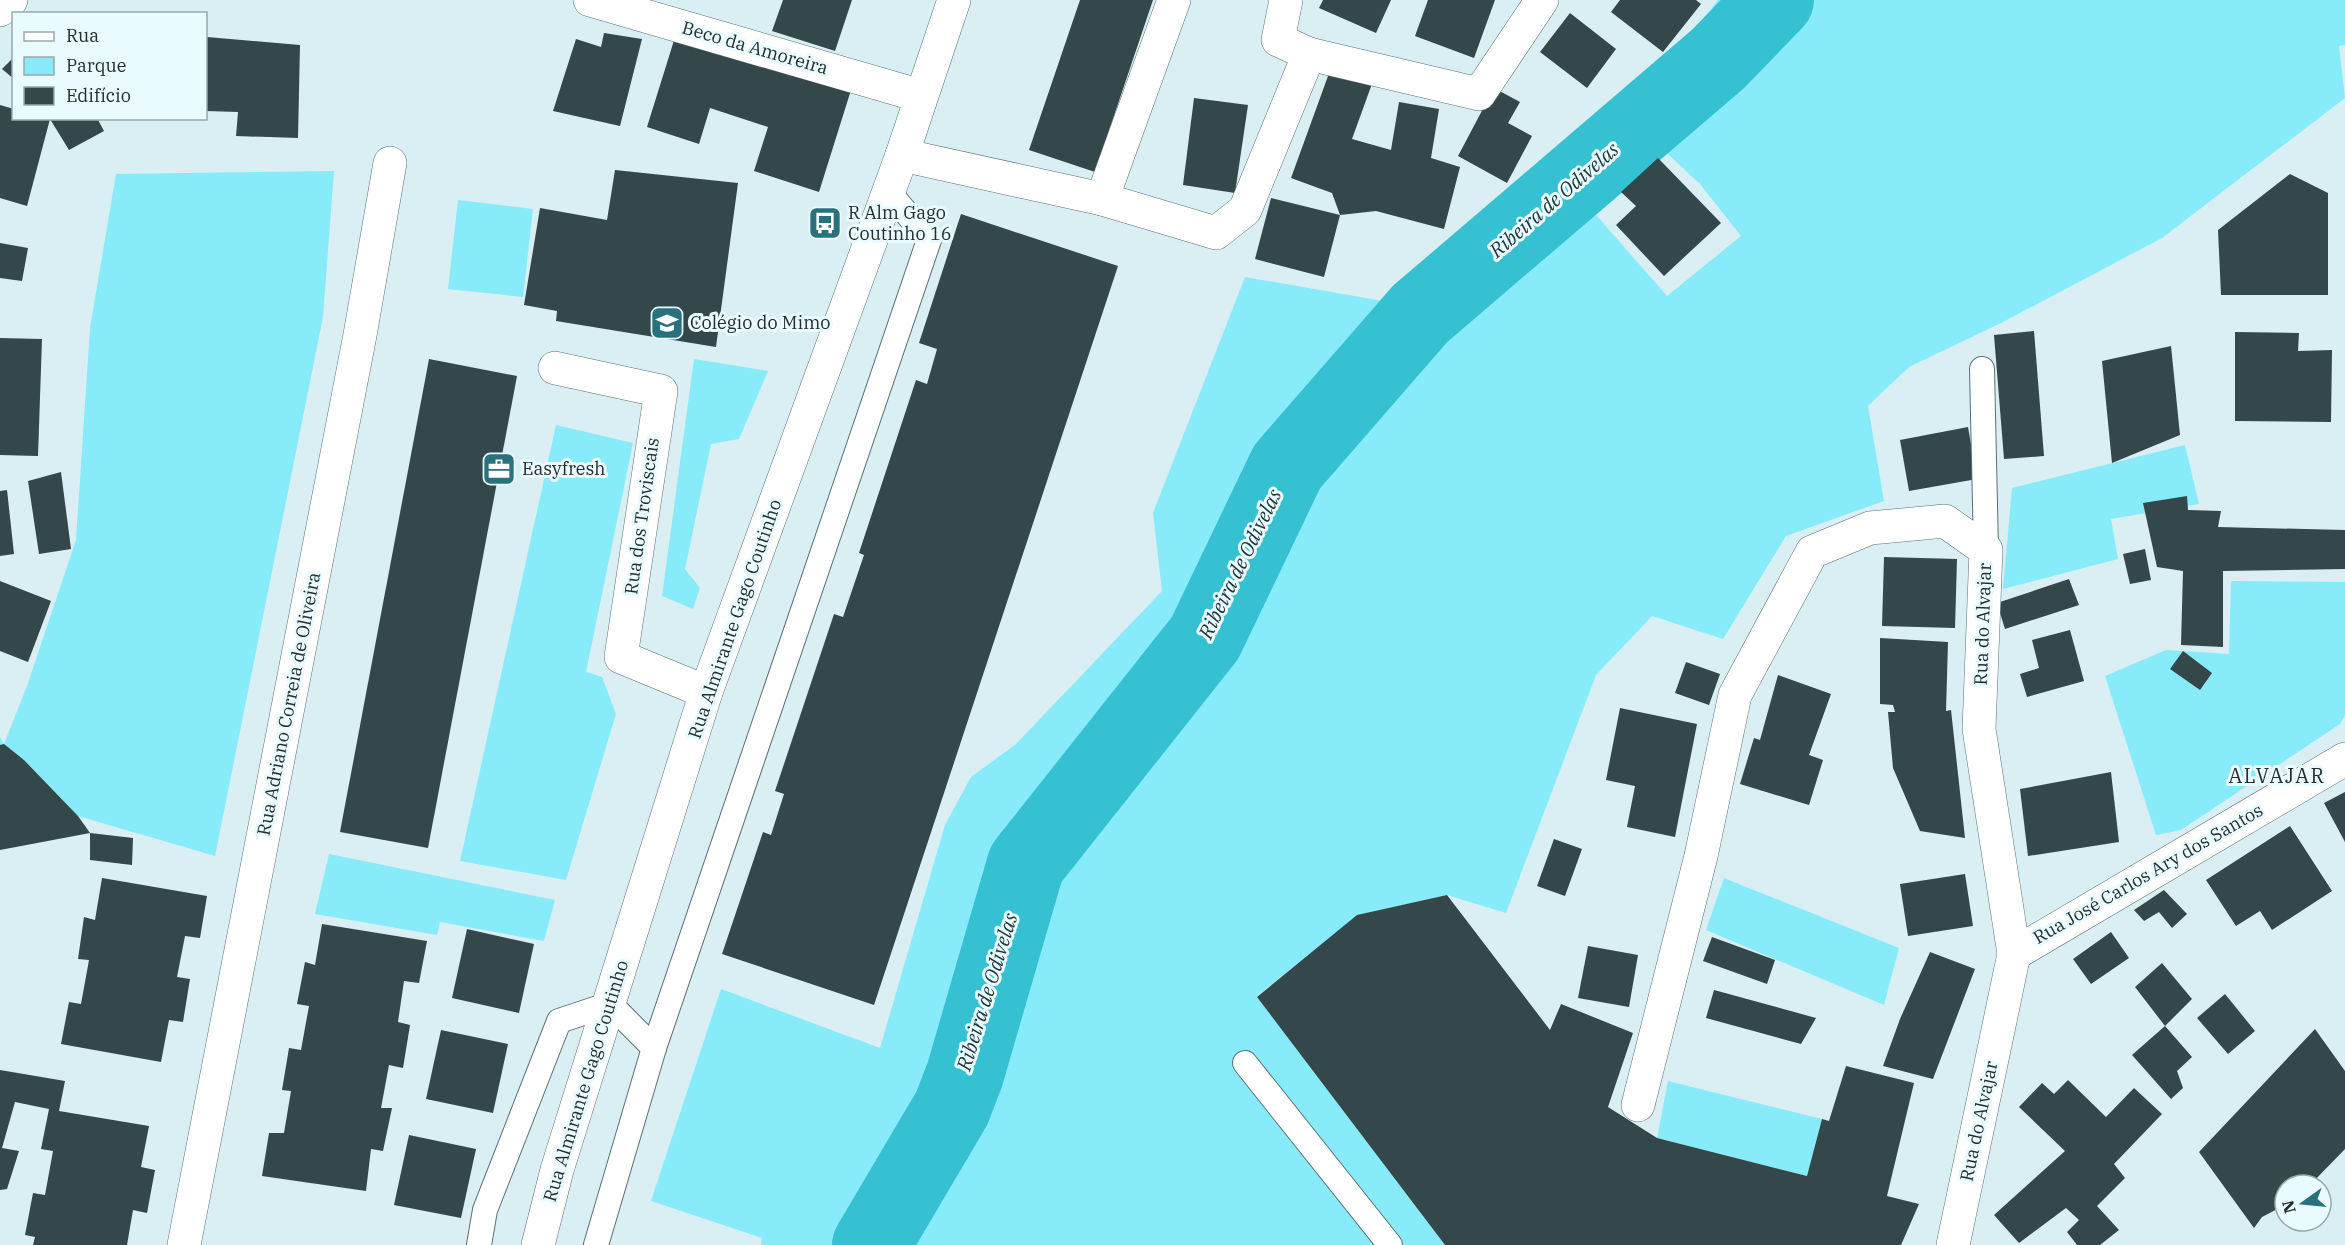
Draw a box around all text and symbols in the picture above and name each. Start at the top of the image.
legend [12,12,207,120]
street label: Beco da Amoreira [679,16,831,79]
text: Rua [66,24,99,47]
text: Parque [66,54,126,77]
text: Edifício [66,84,131,107]
water label: Ribeira de Odivelas [1482,135,1625,264]
place label: R Alm Gago Coutinho 16 [848,201,951,245]
bus stop icon: R Alm Gago Coutinho 16 [807,205,843,241]
school or university icon: Colégio do Mimo [649,305,685,341]
place label: Colégio do Mimo [690,311,830,334]
street label: Rua dos Troviscais [619,436,664,596]
office icon: Easyfresh [481,451,517,487]
place label: Easyfresh [522,457,606,480]
water label: Ribeira de Odivelas [1191,484,1288,644]
street label: Rua Almirante Gago Coutinho [683,496,786,742]
street label: Rua do Alvajar [1969,562,1996,686]
street label: Rua Adriano Correia de Oliveira [252,570,325,838]
district label: ALVAJAR [2229,762,2325,789]
street label: Rua José Carlos Ary dos Santos [2029,798,2267,949]
water label: Ribeira de Odivelas [949,909,1023,1075]
street label: Rua Almirante Gago Coutinho [538,957,633,1205]
street label: Rua do Alvajar [1955,1059,2002,1183]
north arrow [2273,1173,2333,1233]
text: N [2277,1198,2300,1216]

